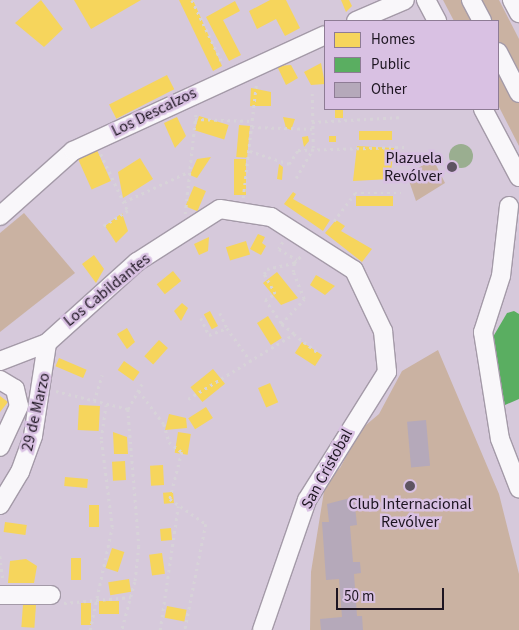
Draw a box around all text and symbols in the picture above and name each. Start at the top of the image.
legend [324,20,499,110]
text: Homes [371,29,415,50]
text: Public [371,54,410,75]
text: Other [371,79,407,100]
street label: Los Descalzos [109,83,199,141]
place label: Plazuela Revólver [384,148,442,186]
marker: Plazuela Revólver [446,161,458,173]
street label: Los Cabildantes [60,249,154,331]
street label: 29 de Marzo [18,371,54,453]
street label: San Cristobal [297,426,357,512]
marker: Club Internacional Revólver [404,480,416,492]
place label: Club Internacional Revólver [348,494,472,532]
scale bar [339,578,446,610]
text: 50 m [344,586,374,607]

